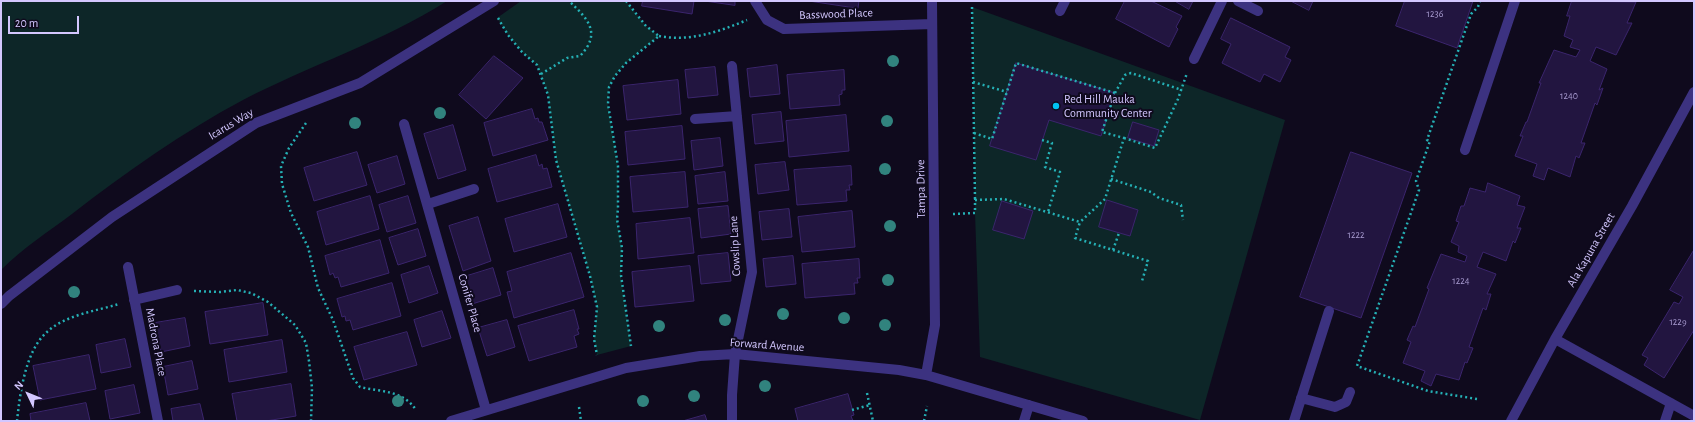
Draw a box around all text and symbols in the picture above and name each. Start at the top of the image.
street label: Basswood Place [799,6,873,22]
scale bar [10,8,81,34]
house number: 1236 [1427,8,1443,20]
text: 20 m [15,17,38,29]
house number: 1240 [1560,90,1578,102]
place label: Red Hill Mauka Community Center [1064,92,1152,120]
marker: Red Hill Mauka Community Center [1051,101,1061,111]
street label: Icarus Way [206,105,256,143]
street label: Tampa Drive [913,160,929,218]
street label: Ala Kapuna Street [1564,210,1618,290]
street label: Cowslip Lane [726,215,744,277]
house number: 1222 [1347,229,1365,241]
street label: Conifer Place [455,272,485,334]
house number: 1224 [1452,275,1470,287]
street label: Madrona Place [142,307,170,377]
house number: 1229 [1669,316,1687,328]
street label: Forward Avenue [729,335,805,355]
north arrow [8,374,48,414]
text: N [12,379,25,392]

